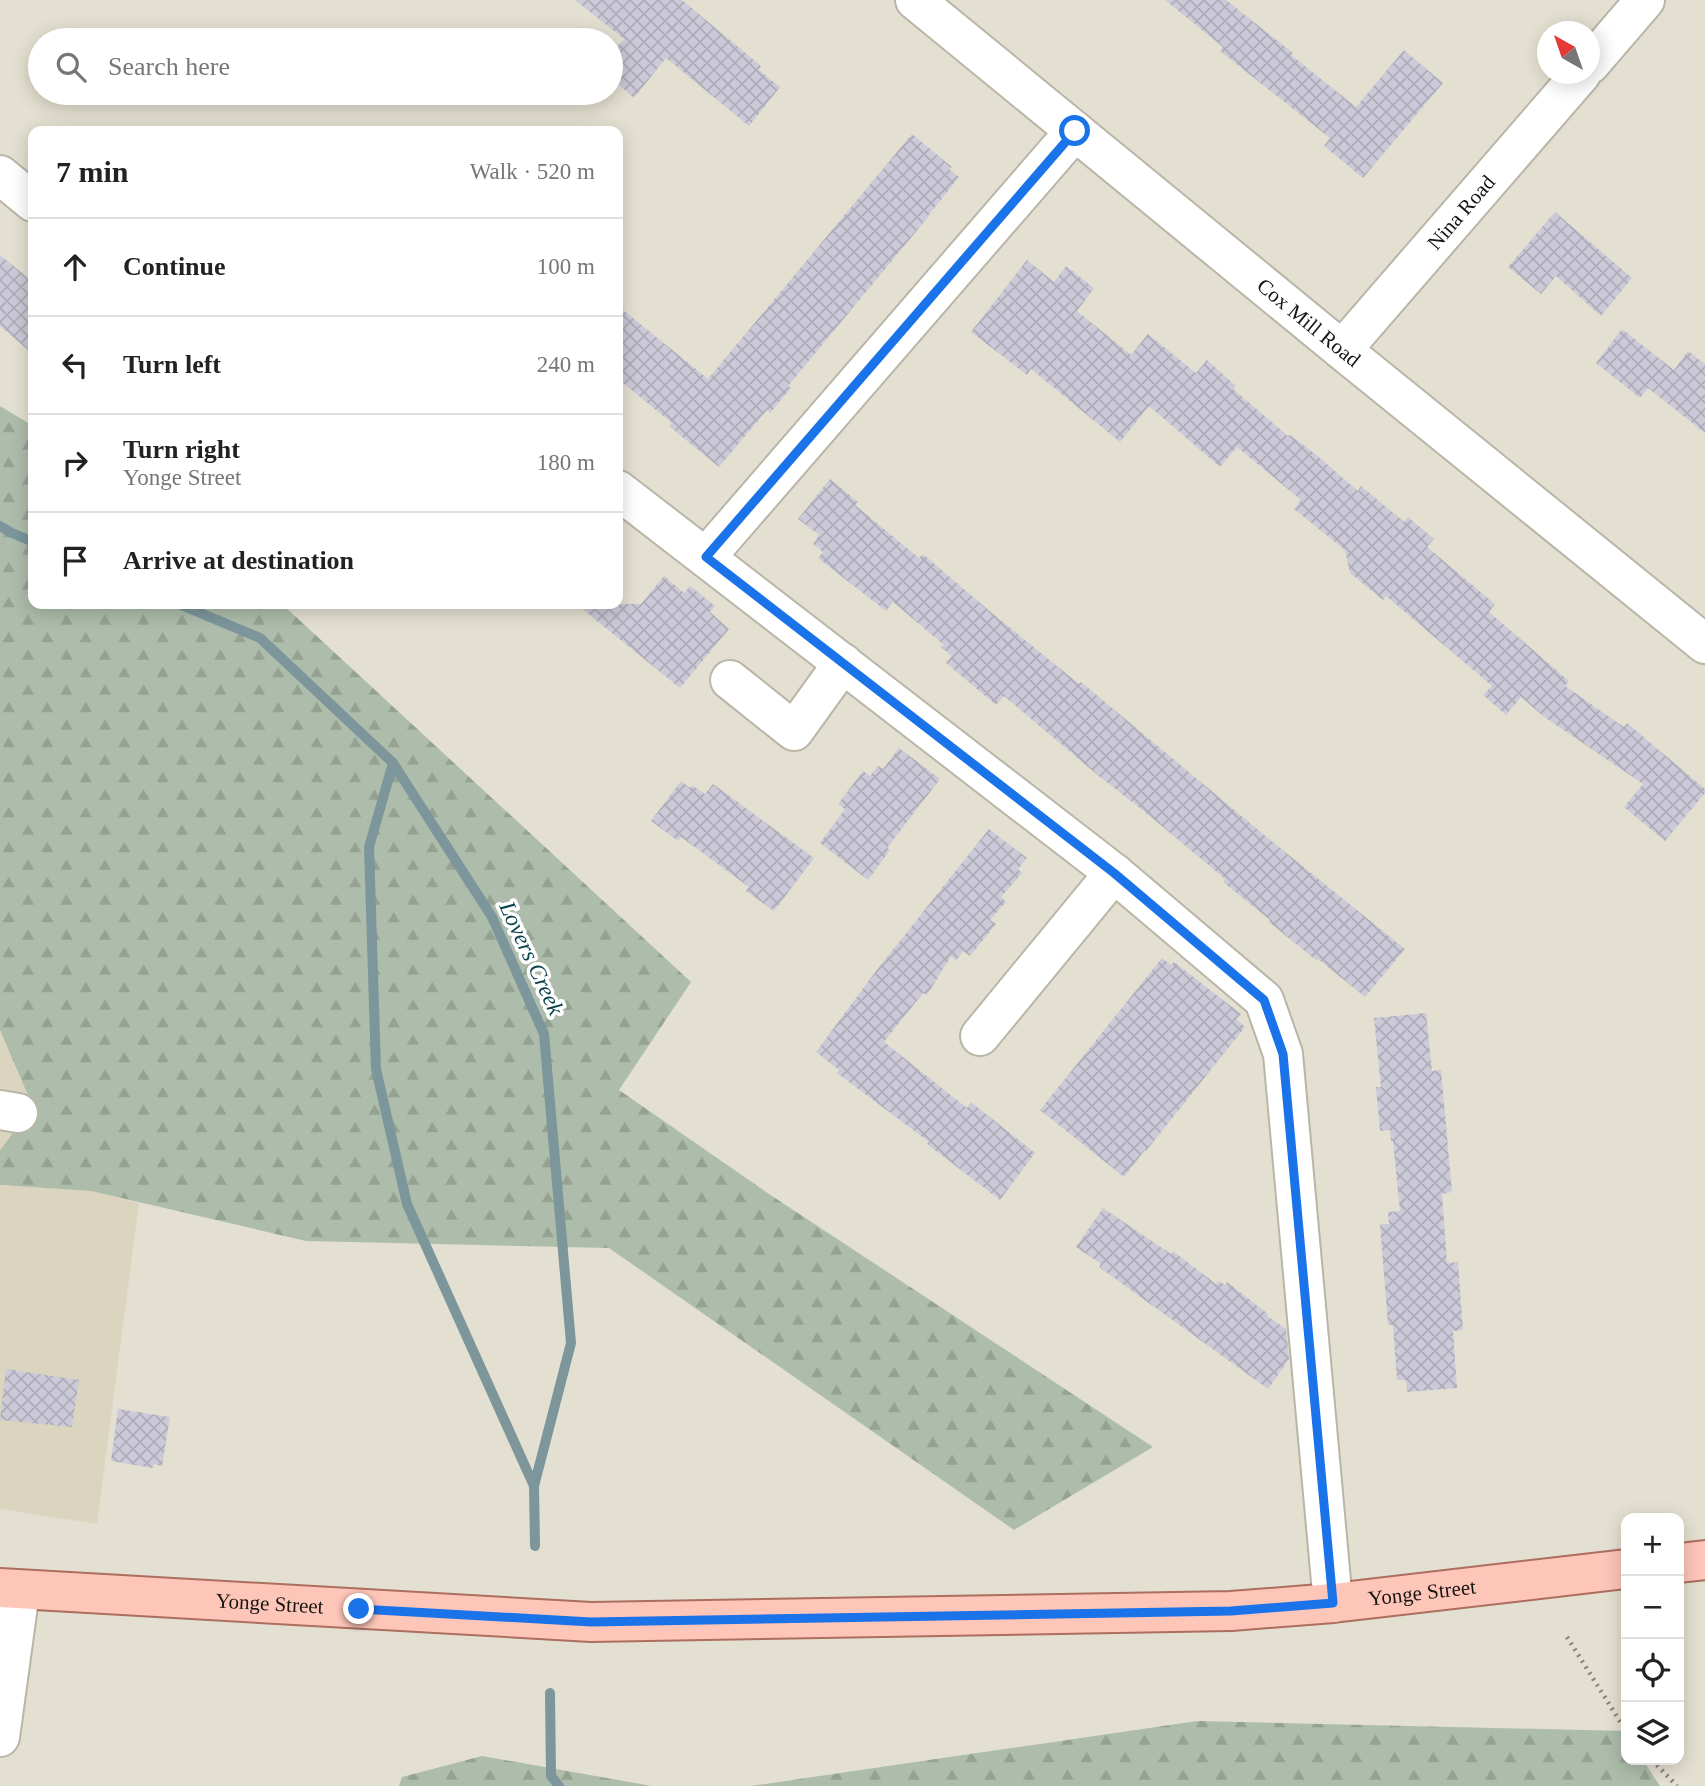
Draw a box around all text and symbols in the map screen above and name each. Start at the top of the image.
north arrow [1537,21,1600,84]
search box [28,28,623,105]
icon: search [52,48,90,86]
text: Search here [108,52,230,81]
route start [1059,115,1090,146]
text: 7 min [56,155,129,188]
text: Walk · 520 m [470,159,595,184]
street label: Nina Road [1422,170,1500,254]
icon: ahead [56,248,94,286]
text: Continue [123,252,226,281]
text: 100 m [537,254,595,279]
street label: Cox Mill Road [1252,273,1365,372]
icon: left [56,346,94,384]
text: Turn left [123,350,221,379]
text: 240 m [537,352,595,377]
text: Turn right [123,435,240,464]
icon: right [56,444,94,482]
text: 180 m [537,450,595,475]
text: Yonge Street [123,465,241,490]
icon: arrive [56,542,94,580]
text: Arrive at destination [123,546,354,575]
water label: Lovers Creek [494,897,569,1020]
map controls [1621,1513,1684,1765]
button: + [1621,1513,1684,1576]
street label: Yonge Street [1367,1574,1477,1611]
button: − [1621,1576,1684,1639]
street label: Yonge Street [215,1588,324,1619]
route end [343,1593,374,1624]
button: locate [1621,1639,1684,1702]
button: layers [1621,1702,1684,1765]

